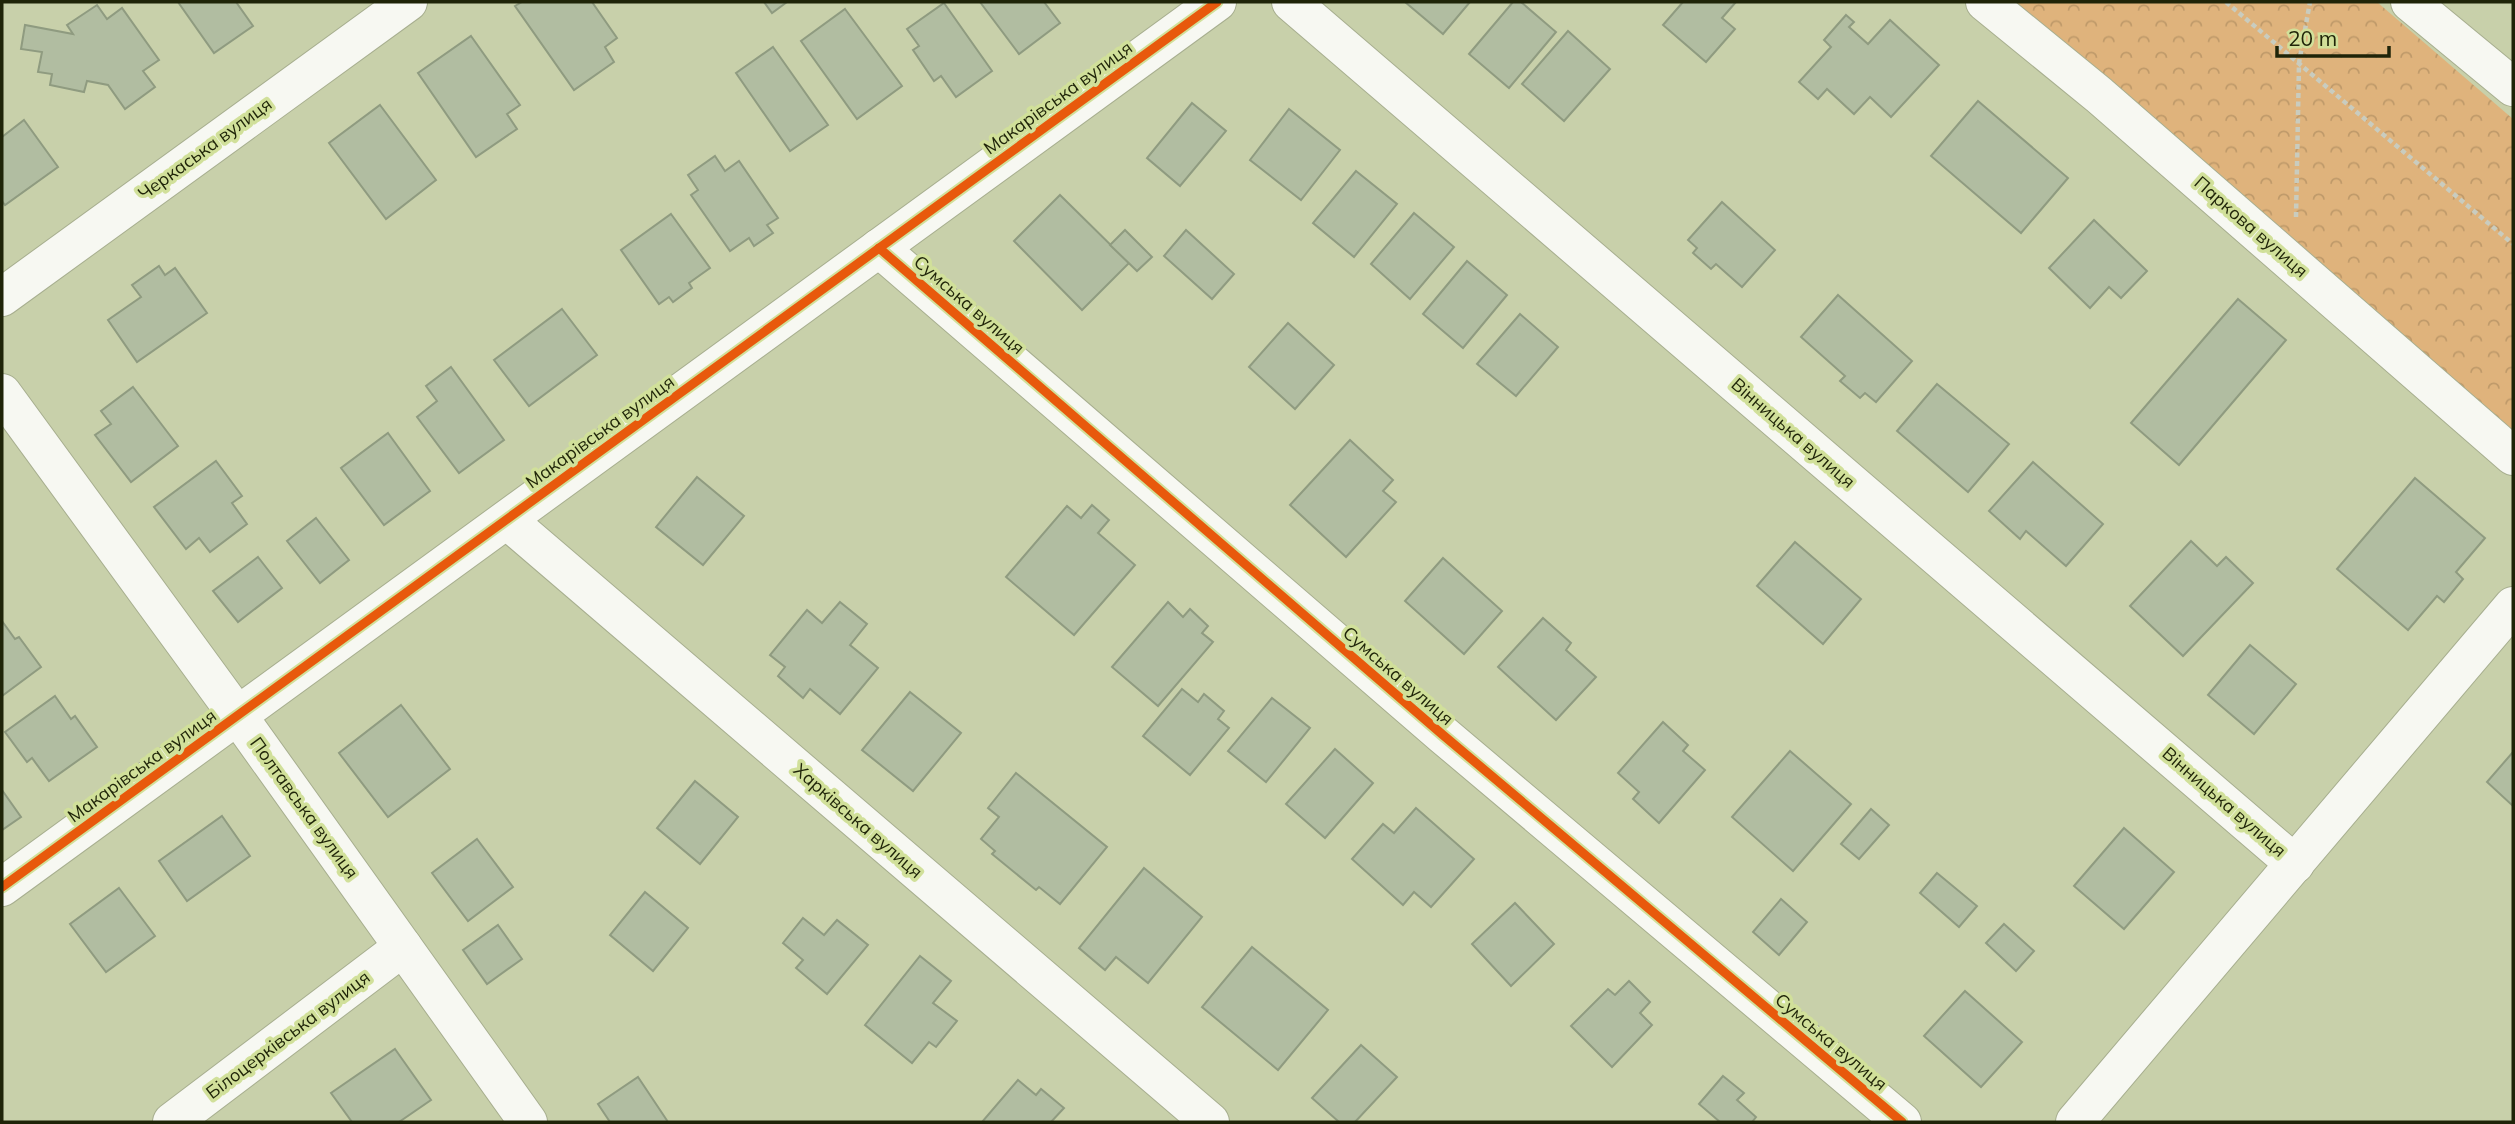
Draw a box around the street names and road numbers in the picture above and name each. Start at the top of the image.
street label: Макарівська вулиця [979,36,1137,159]
street label: Черкаська вулиця [133,92,276,205]
street label: Паркова вулиця [2190,171,2313,282]
street label: Сумська вулиця [909,250,1030,359]
street label: Макарівська вулиця [521,370,679,493]
street label: Вінницька вулиця [1727,373,1860,493]
street label: Сумська вулиця [1338,621,1459,730]
street label: Макарівська вулиця [63,704,221,827]
street label: Полтавська вулиця [245,732,364,883]
street label: Вінницька вулиця [2158,742,2291,862]
street label: Харківська вулиця [789,758,928,883]
street label: Білоцерківська вулиця [201,965,374,1104]
street label: Сумська вулиця [1770,988,1892,1095]

